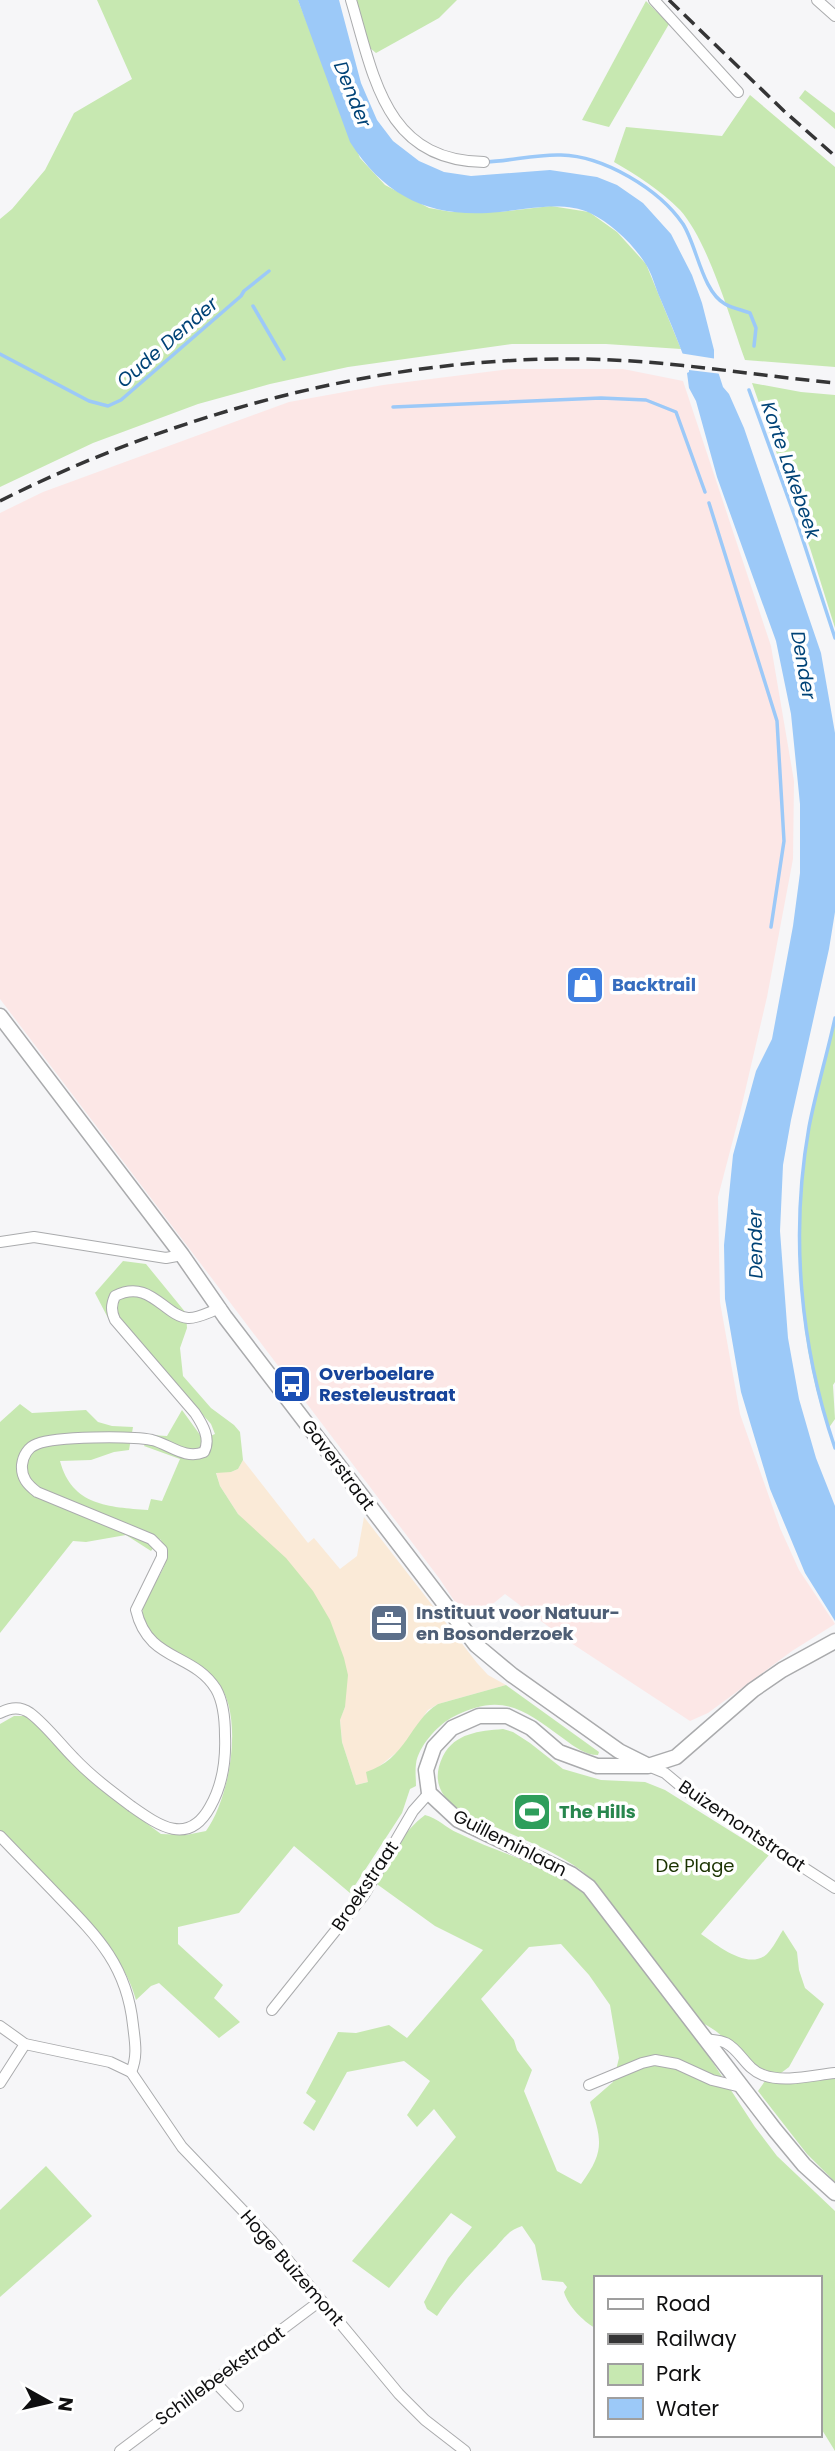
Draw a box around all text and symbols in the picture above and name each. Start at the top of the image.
water label: Dender [327,57,378,132]
water label: Oude Dender [111,290,225,394]
water label: Korte Lakebeek [754,398,827,544]
water label: Dender [784,629,823,702]
shop icon: Backtrail [564,964,606,1006]
place label: Backtrail [612,972,696,997]
water label: Dender [741,1208,770,1279]
place label: Overboelare Resteleustraat [319,1361,456,1407]
bus stop icon: Overboelare Resteleustraat [271,1363,313,1405]
street label: Gaverstraat [296,1414,381,1515]
place label: Instituut voor Natuur- en Bosonderzoek [416,1600,620,1646]
office icon: Instituut voor Natuur- en Bosonderzoek [368,1602,410,1644]
street label: Buizemontstraat [674,1774,811,1877]
sports icon: The Hills [511,1791,553,1833]
place label: The Hills [559,1799,636,1824]
street label: Guilleminlaan [449,1803,571,1882]
street label: Broekstraat [325,1836,404,1936]
park label: De Plage [655,1853,735,1878]
street label: Hoge Buizemont [235,2204,350,2331]
legend [594,2276,821,2437]
text: Road [656,2289,711,2318]
street label: Schillebeekstraat [150,2320,290,2431]
text: Railway [656,2324,737,2353]
text: Park [656,2359,701,2388]
north arrow [14,2367,84,2437]
text: Water [656,2394,719,2423]
text: N [51,2395,80,2413]

